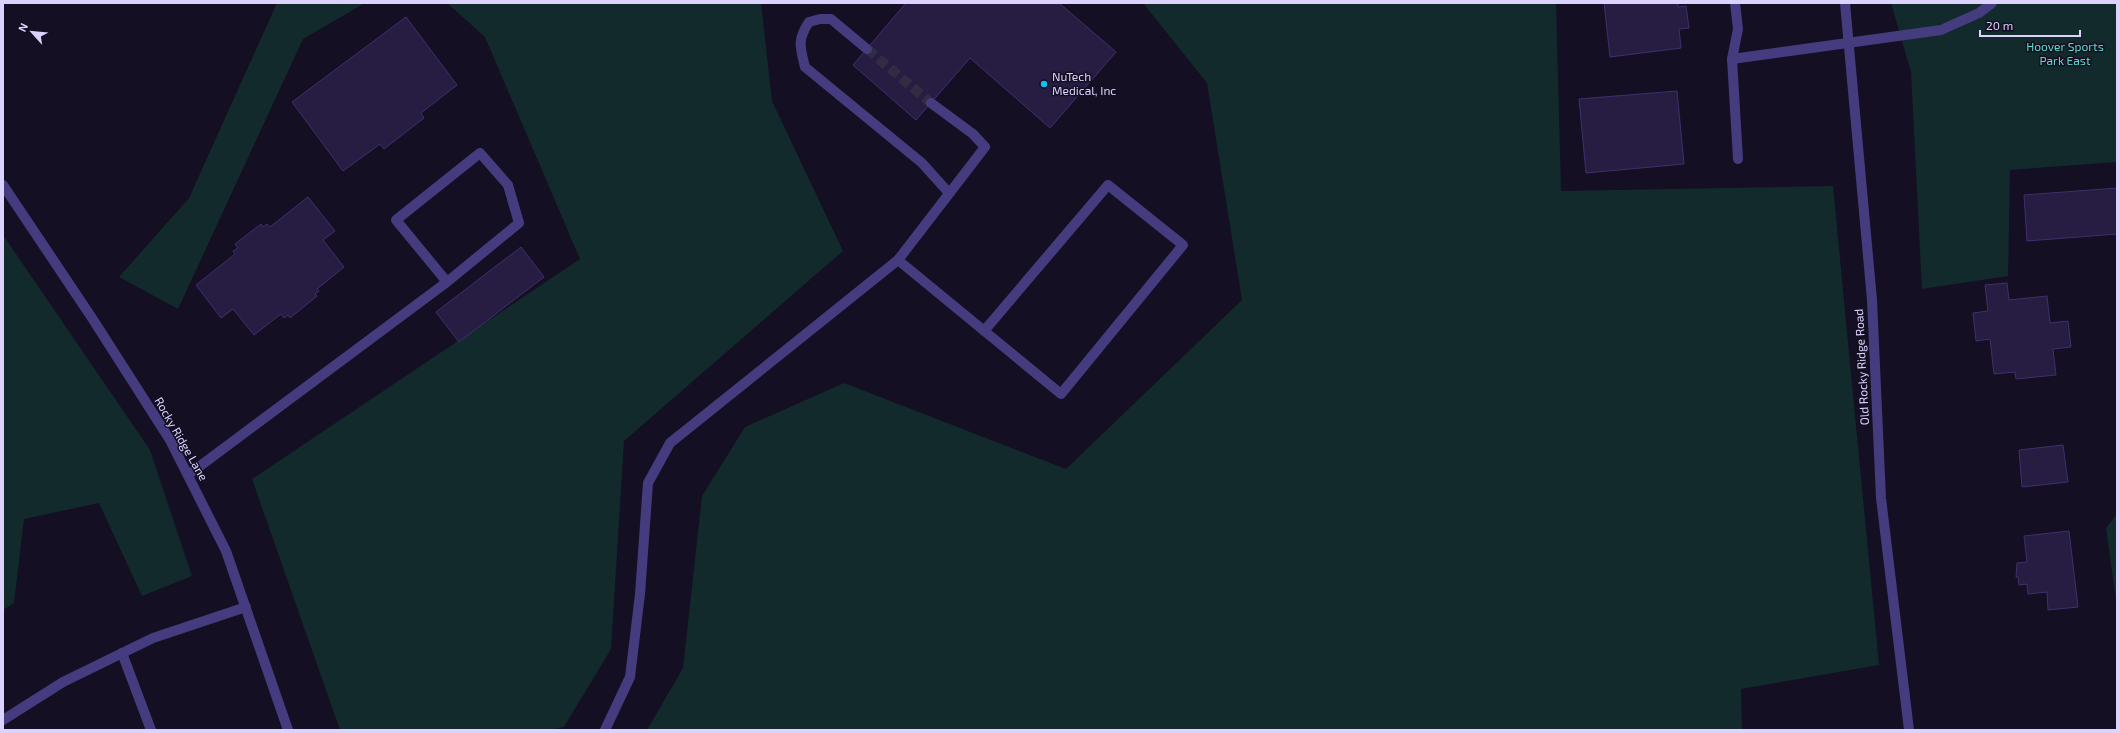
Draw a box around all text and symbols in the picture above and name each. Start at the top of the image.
north arrow [12,12,52,52]
scale bar [1980,12,2080,38]
text: 20 m [1986,18,2013,32]
text: N [15,21,30,34]
park label: Hoover Sports Park East [2026,39,2104,67]
place label: NuTech Medical, Inc [1052,69,1116,97]
marker: NuTech Medical, Inc [1039,79,1049,89]
street label: Old Rocky Ridge Road [1851,308,1871,426]
street label: Rocky Ridge Lane [152,394,211,483]

